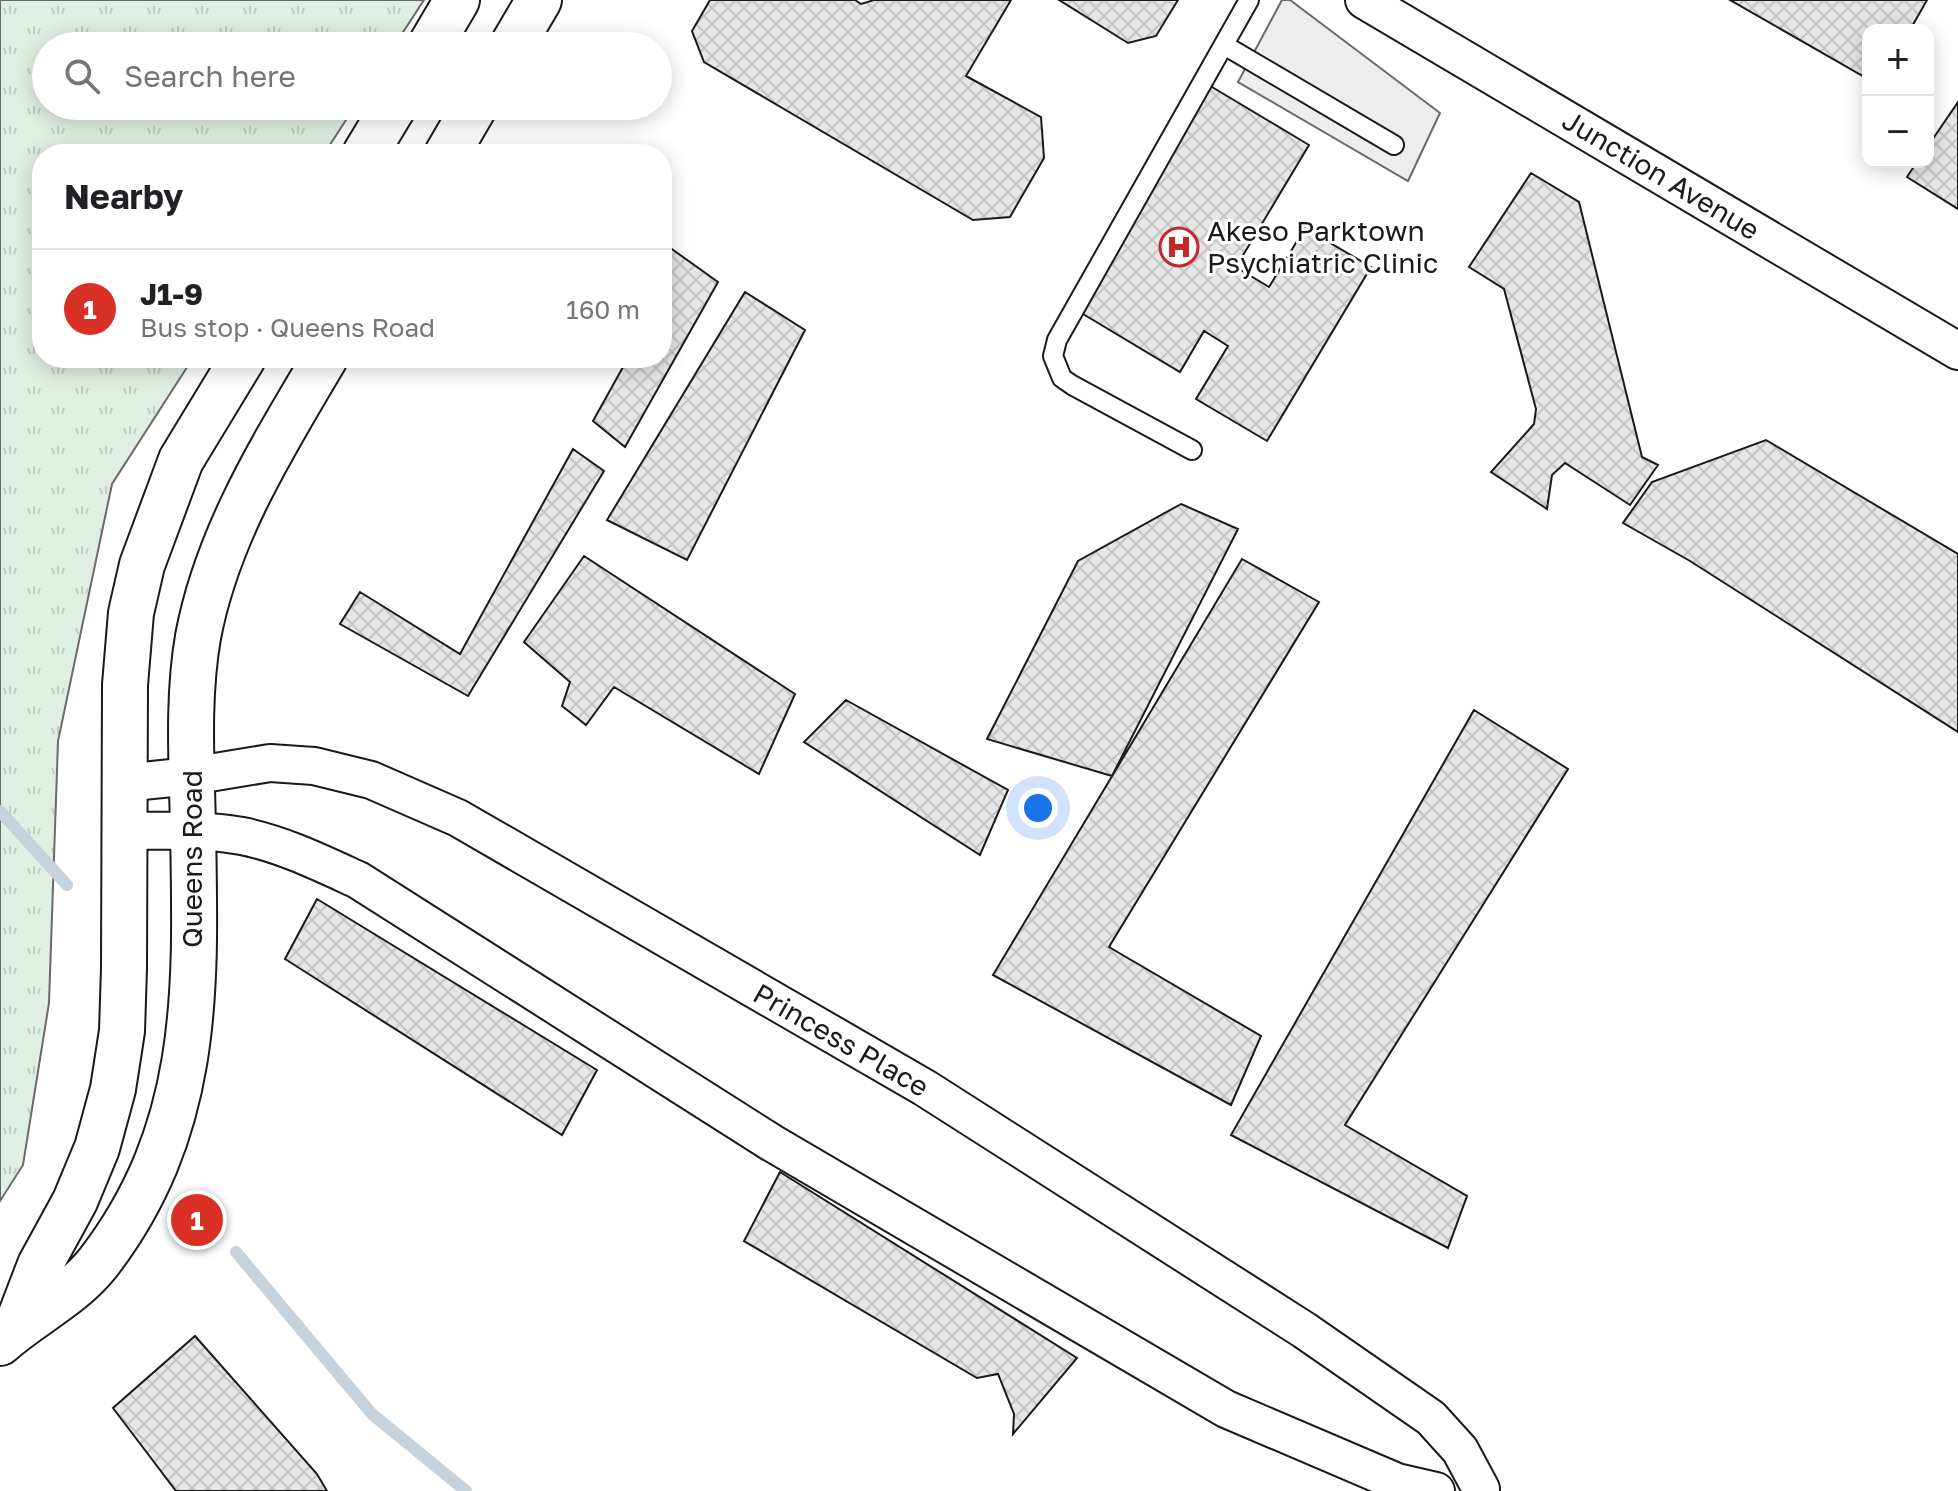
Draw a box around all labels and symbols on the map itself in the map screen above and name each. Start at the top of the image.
street label: Junction Avenue [1557,103,1766,246]
place label: Akeso Parktown Psychiatric Clinic [1207,214,1438,279]
hospital icon: Akeso Parktown Psychiatric Clinic [1158,226,1200,268]
street label: Queens Road [175,770,208,948]
your location [1018,788,1058,828]
street label: Princess Place [748,976,935,1103]
pin: 1 [171,1190,223,1250]

